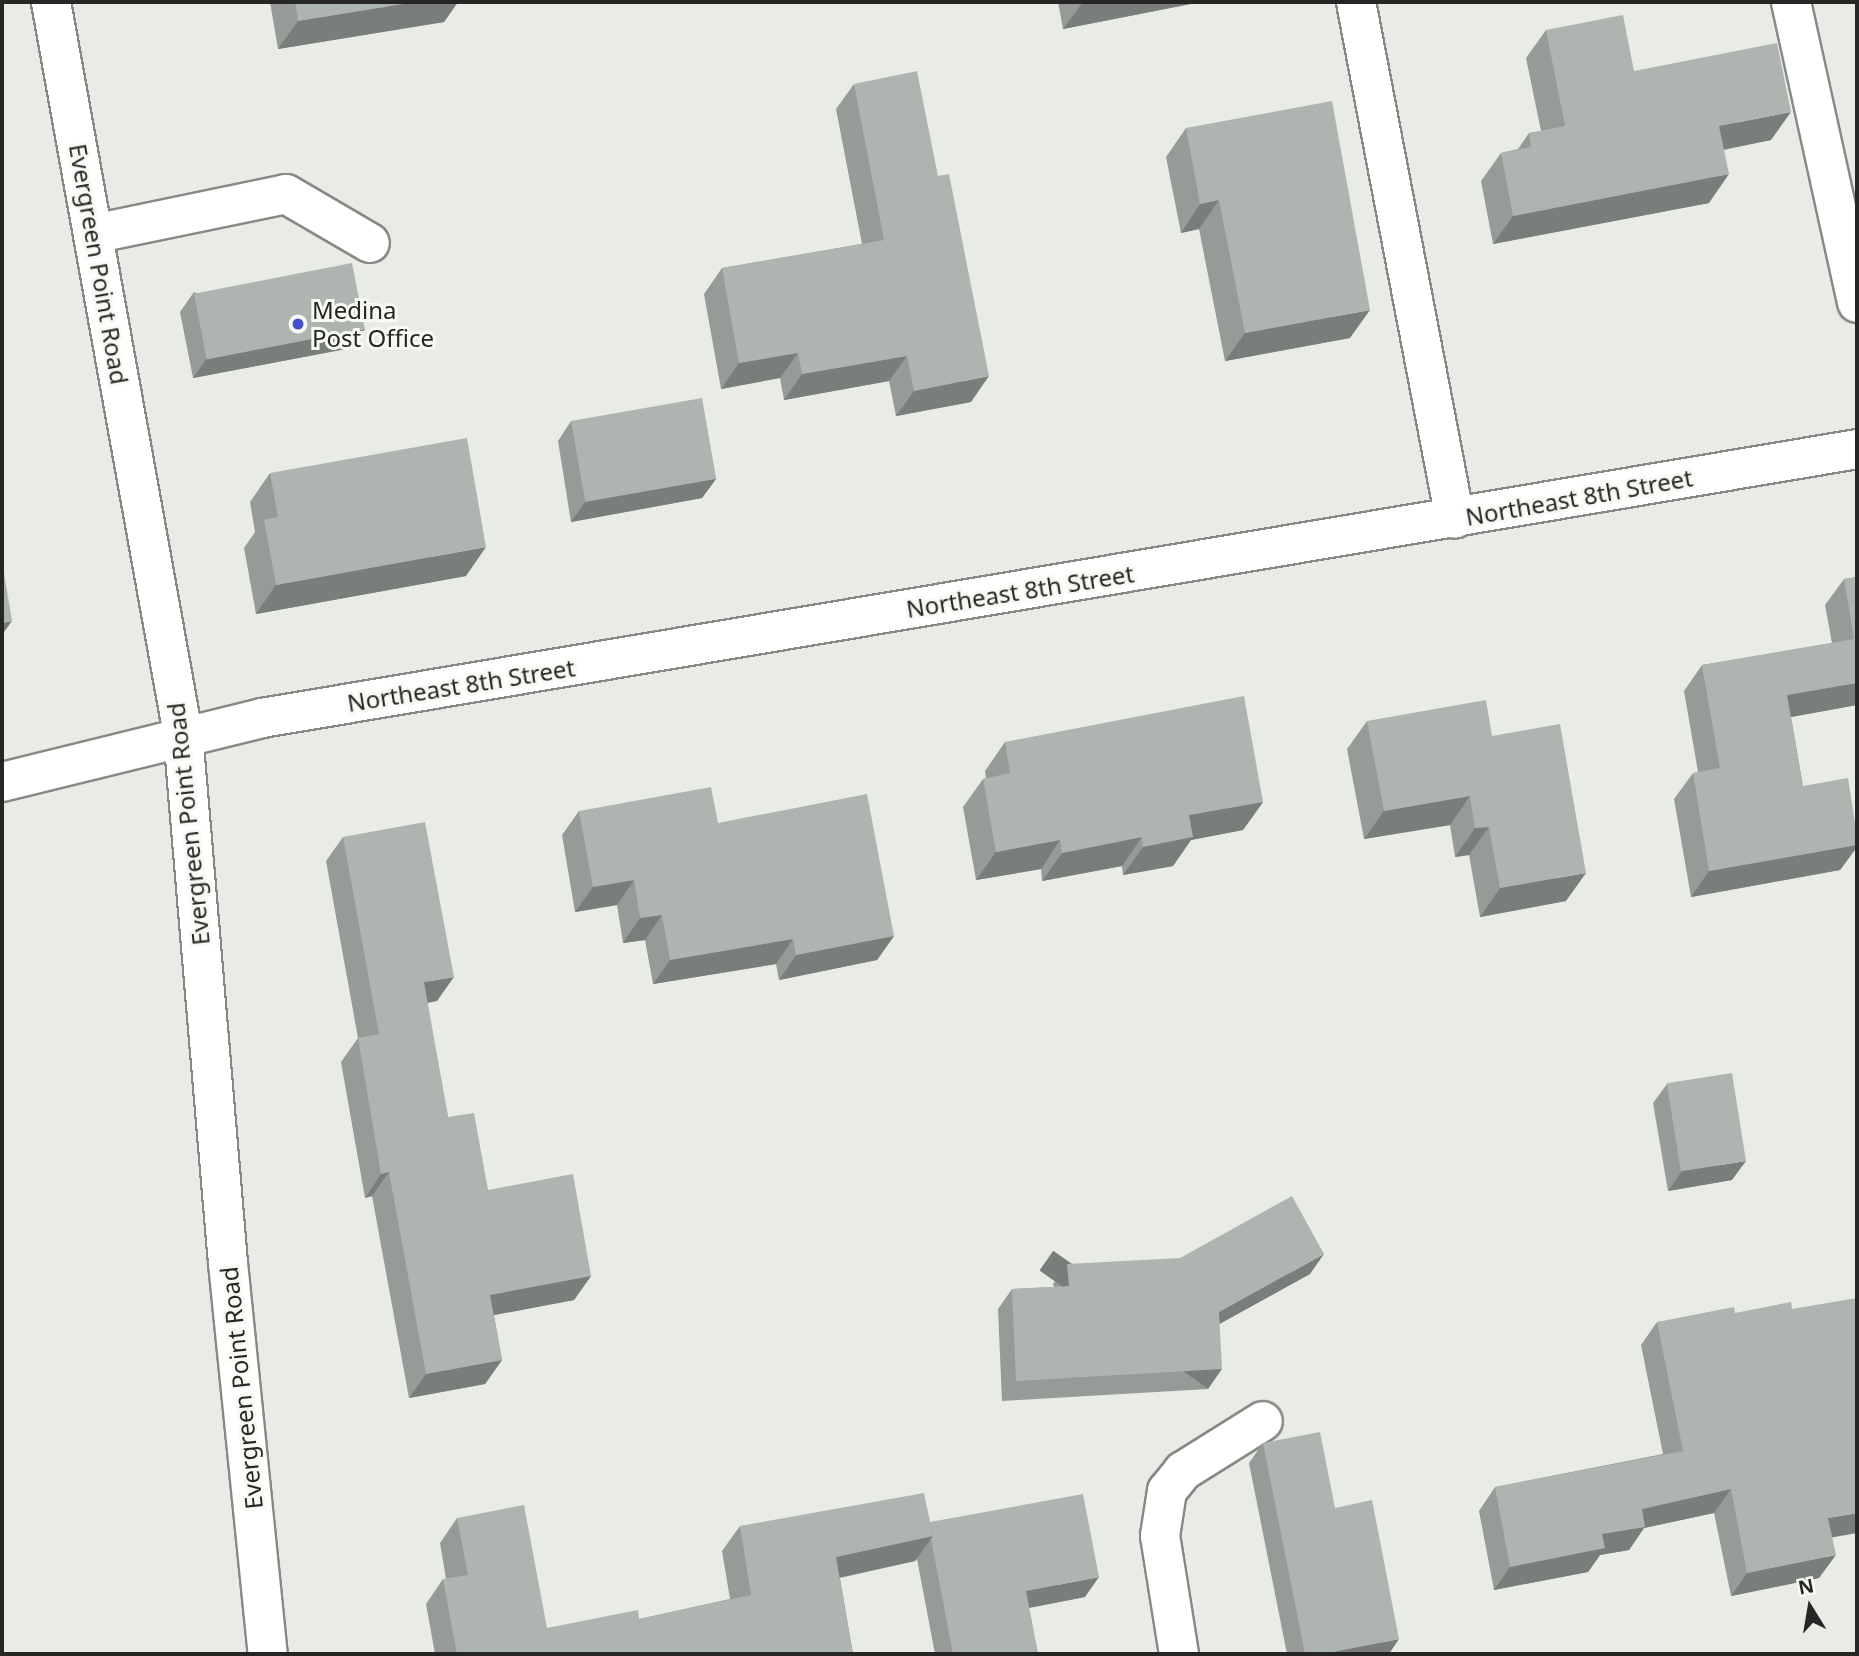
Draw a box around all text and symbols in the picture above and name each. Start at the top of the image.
street label: Evergreen Point Road [64,141,134,387]
place label: Medina Post Office [312,296,434,352]
marker: Medina Post Office [290,316,306,332]
street label: Northeast 8th Street [1463,463,1695,531]
street label: Northeast 8th Street [904,559,1136,623]
street label: Northeast 8th Street [345,653,577,717]
street label: Evergreen Point Road [161,701,215,947]
street label: Evergreen Point Road [214,1265,268,1511]
north arrow [1775,1572,1845,1642]
text: N [1796,1572,1816,1601]

